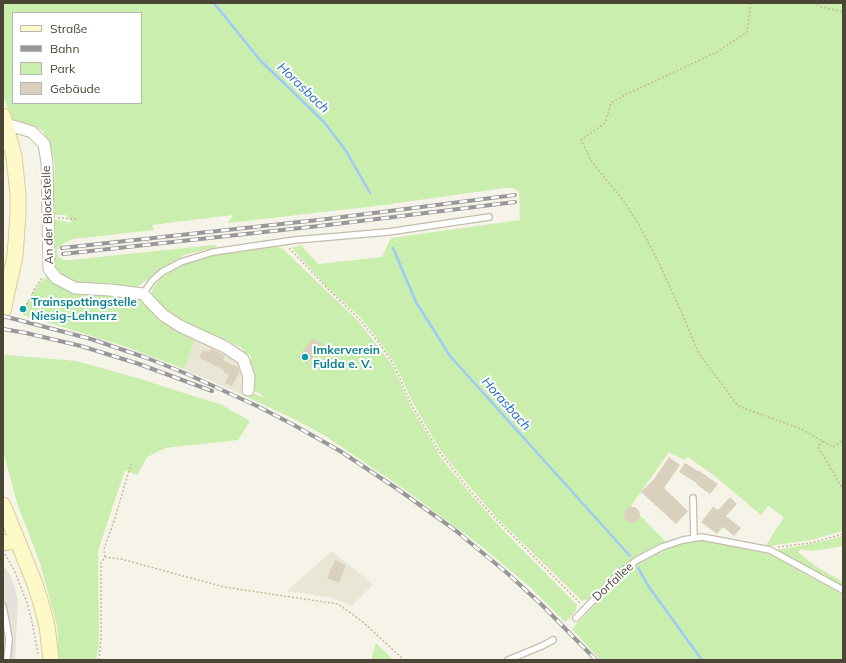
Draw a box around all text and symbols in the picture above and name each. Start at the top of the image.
legend [12,12,142,104]
text: Straße [50,21,87,36]
text: Bahn [50,41,79,56]
water label: Horasbach [274,59,332,117]
text: Park [50,61,75,76]
text: Gebäude [50,81,100,96]
street label: An der Blockstelle [39,165,57,265]
place label: Trainspottingstelle Niesig-Lehnerz [31,295,137,323]
marker: Trainspottingstelle Niesig-Lehnerz [18,304,28,314]
place label: Imkerverein Fulda e. V. [313,343,380,371]
marker: Imkerverein Fulda e. V. [300,352,310,362]
water label: Horasbach [478,374,534,434]
street label: Dorfallee [590,560,636,604]

